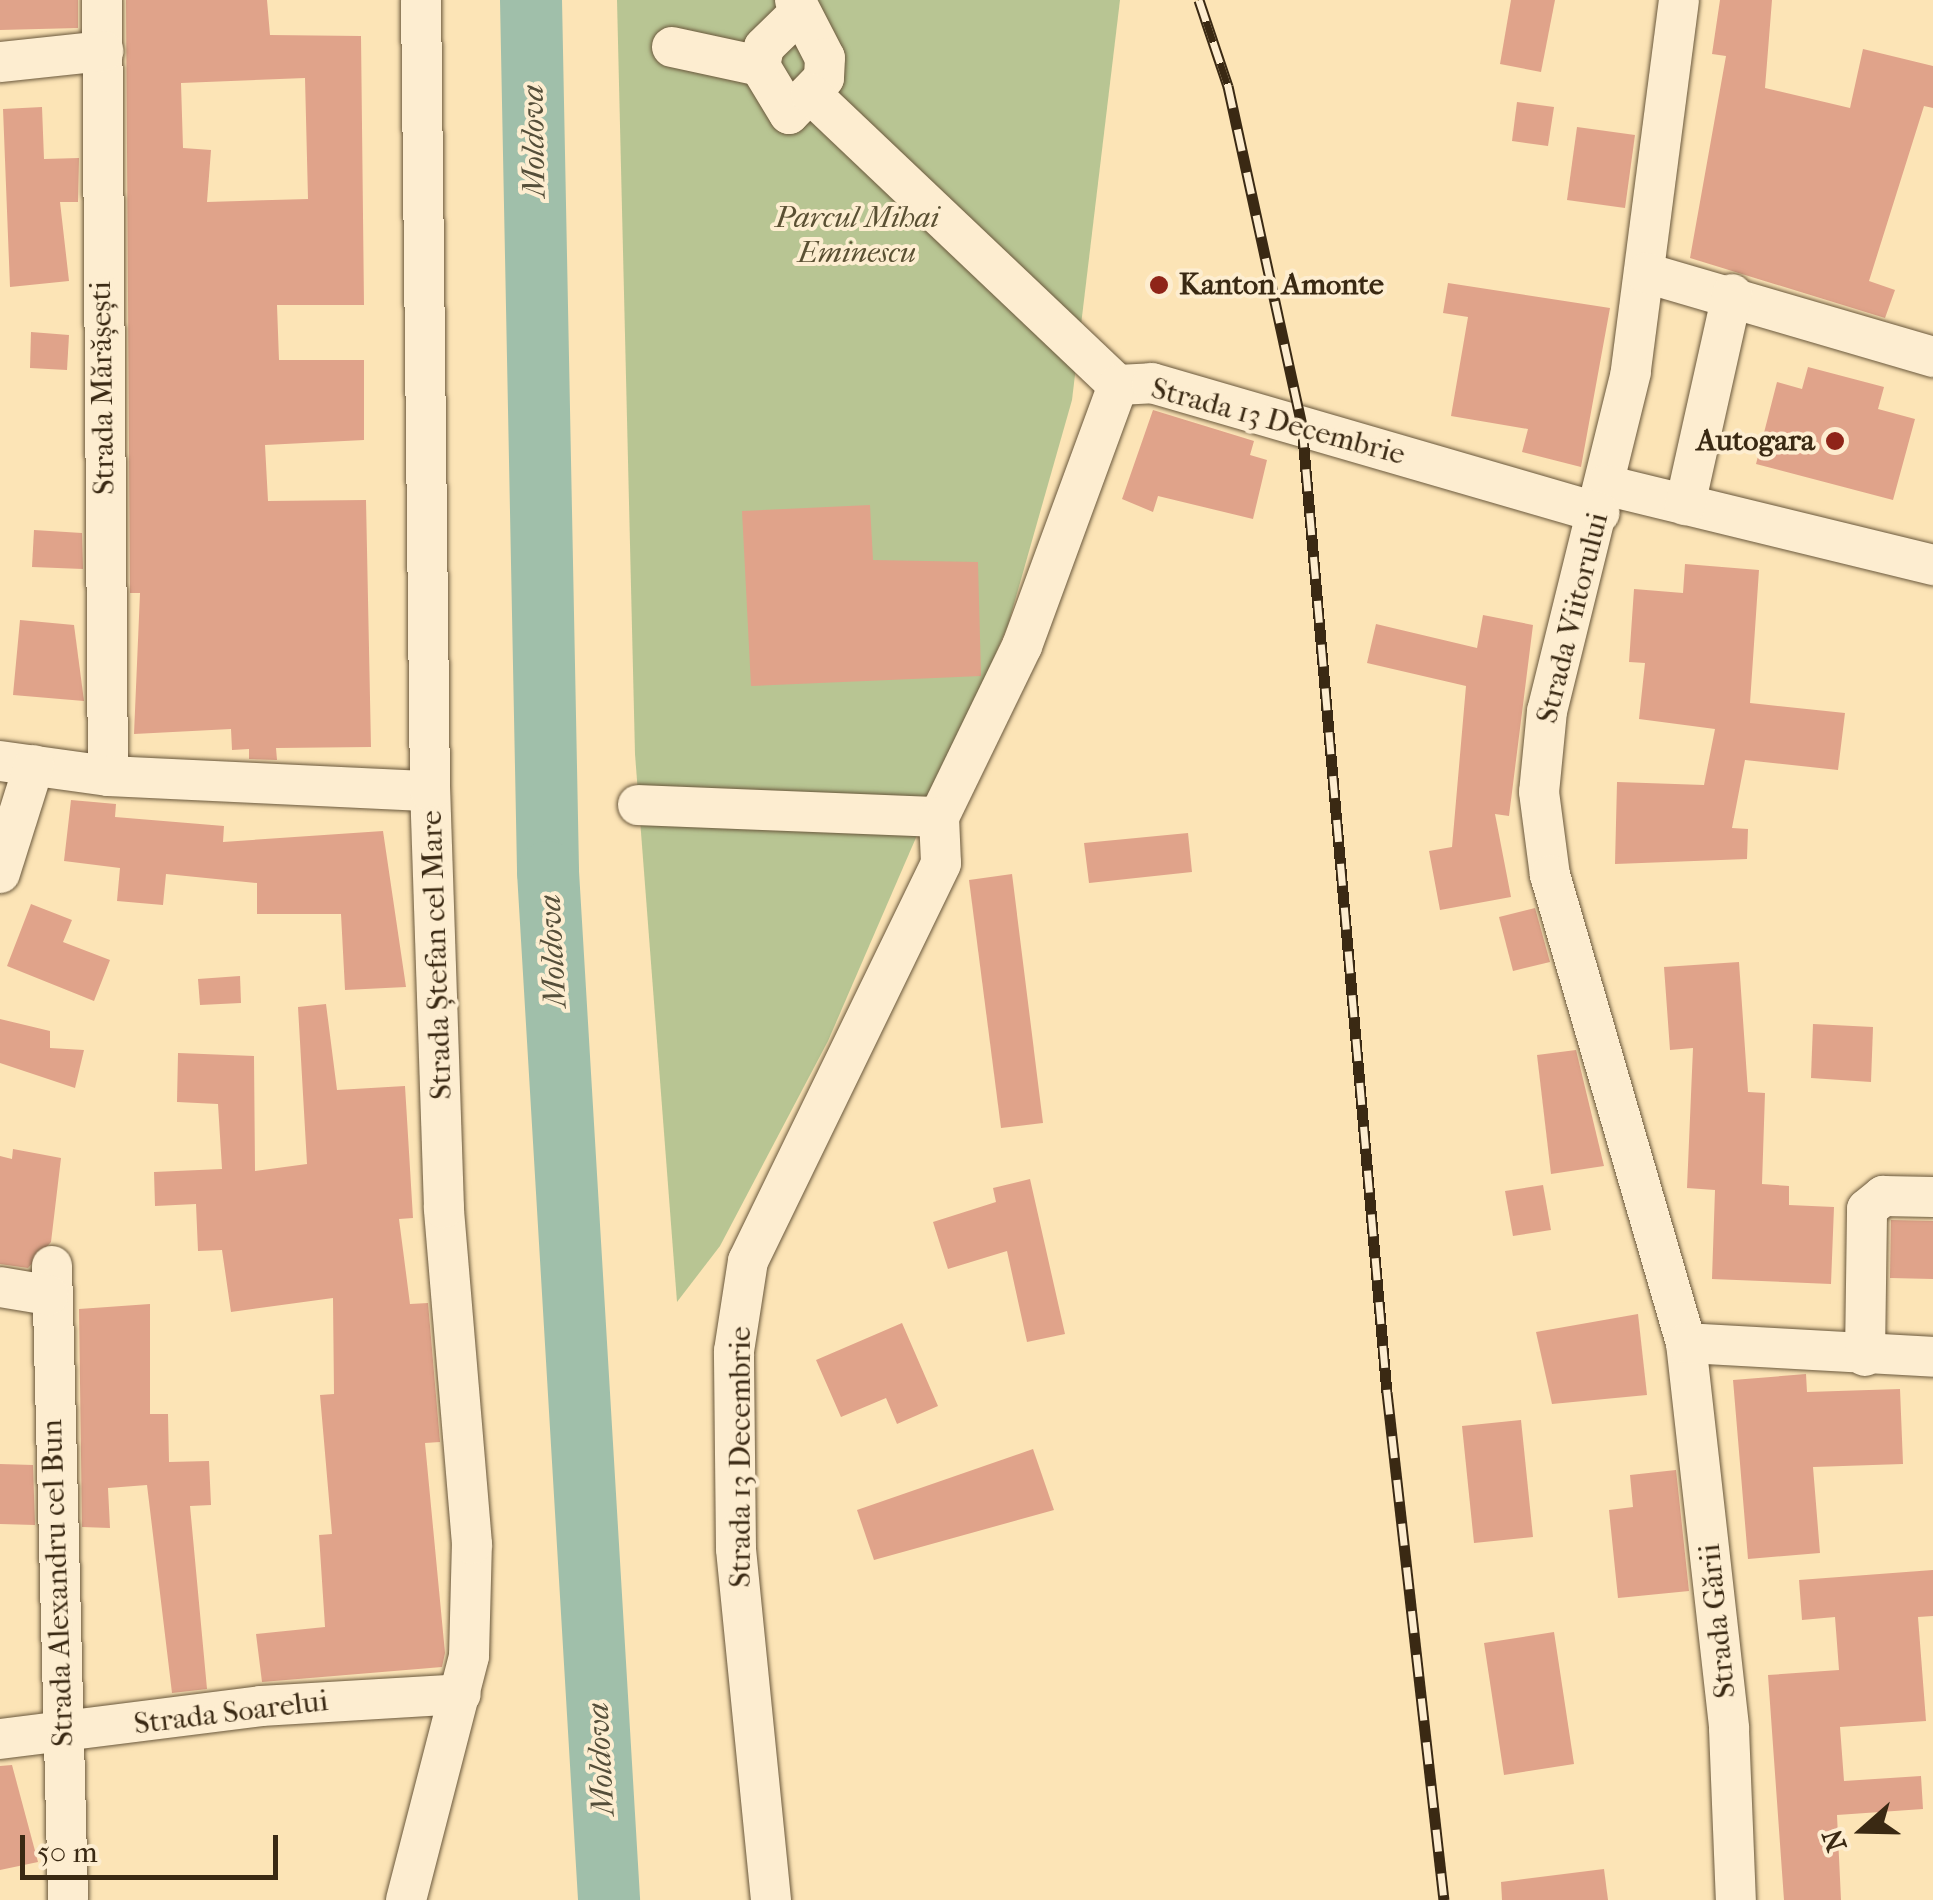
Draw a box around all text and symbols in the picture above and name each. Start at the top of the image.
water label: Moldova [514,84,554,198]
park label: Parcul Mihai Eminescu [775,200,939,270]
place label: Kanton Amonte [1179,267,1384,303]
marker: Kanton Amonte [1148,274,1170,296]
street label: Strada Mărășești [83,281,123,495]
street label: Strada 13 Decembrie [1147,371,1409,473]
place label: Autogara [1697,423,1815,459]
marker: Autogara [1824,430,1846,452]
street label: Strada Viitorului [1529,509,1617,727]
street label: Strada Ștefan cel Mare [414,810,460,1100]
water label: Moldova [531,894,575,1008]
street label: Strada 13 Decembrie [723,1326,759,1588]
street label: Strada Alexandru cel Bun [34,1419,82,1747]
street label: Strada Gării [1692,1542,1744,1700]
street label: Strada Soarelui [132,1683,330,1743]
water label: Moldova [579,1702,623,1816]
north arrow [1813,1780,1913,1880]
scale bar [25,1815,282,1877]
text: N [1815,1825,1853,1856]
text: 50 m [37,1835,98,1870]

